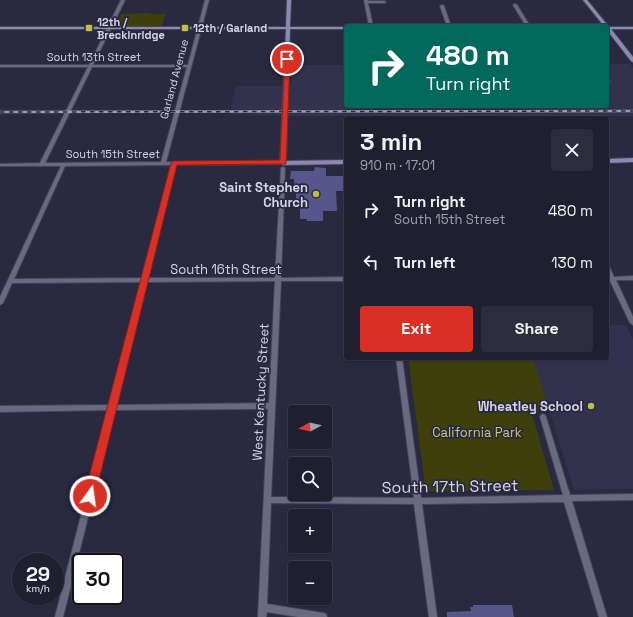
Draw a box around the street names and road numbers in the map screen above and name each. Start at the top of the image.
street label: Garland Avenue [157,38,191,120]
street label: South 13th Street [47,50,141,64]
street label: South 15th Street [66,147,160,161]
street label: South 16th Street [170,261,282,278]
street label: West Kentucky Street [248,323,273,461]
street label: South 17th Street [382,475,519,498]

